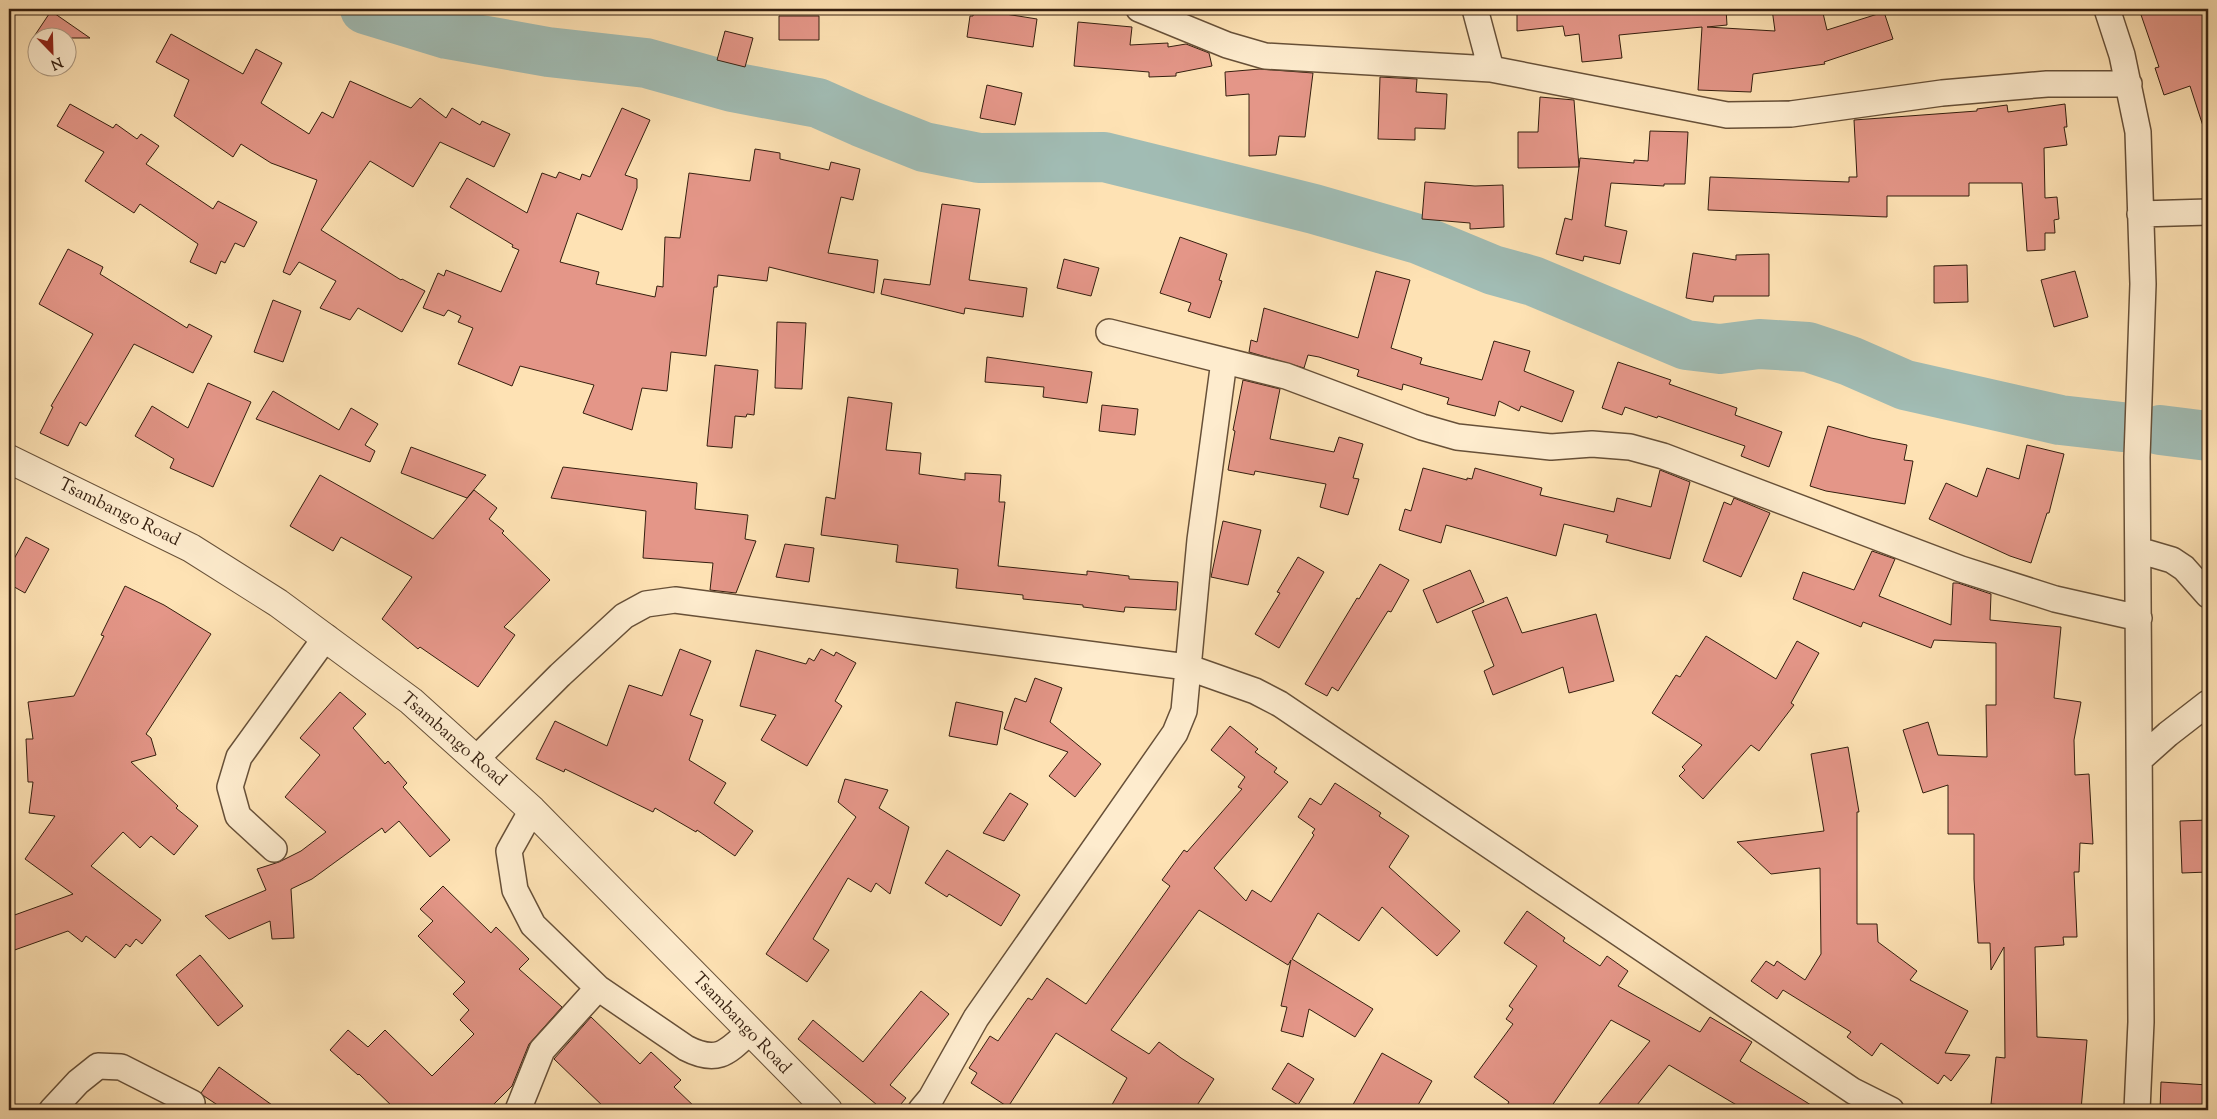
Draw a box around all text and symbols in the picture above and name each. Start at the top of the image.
north arrow [28,28,78,78]
text: N [47,51,65,74]
street label: Tsambango Road [54,472,184,554]
street label: Tsambango Road [394,687,512,793]
street label: Tsambango Road [686,967,796,1081]

